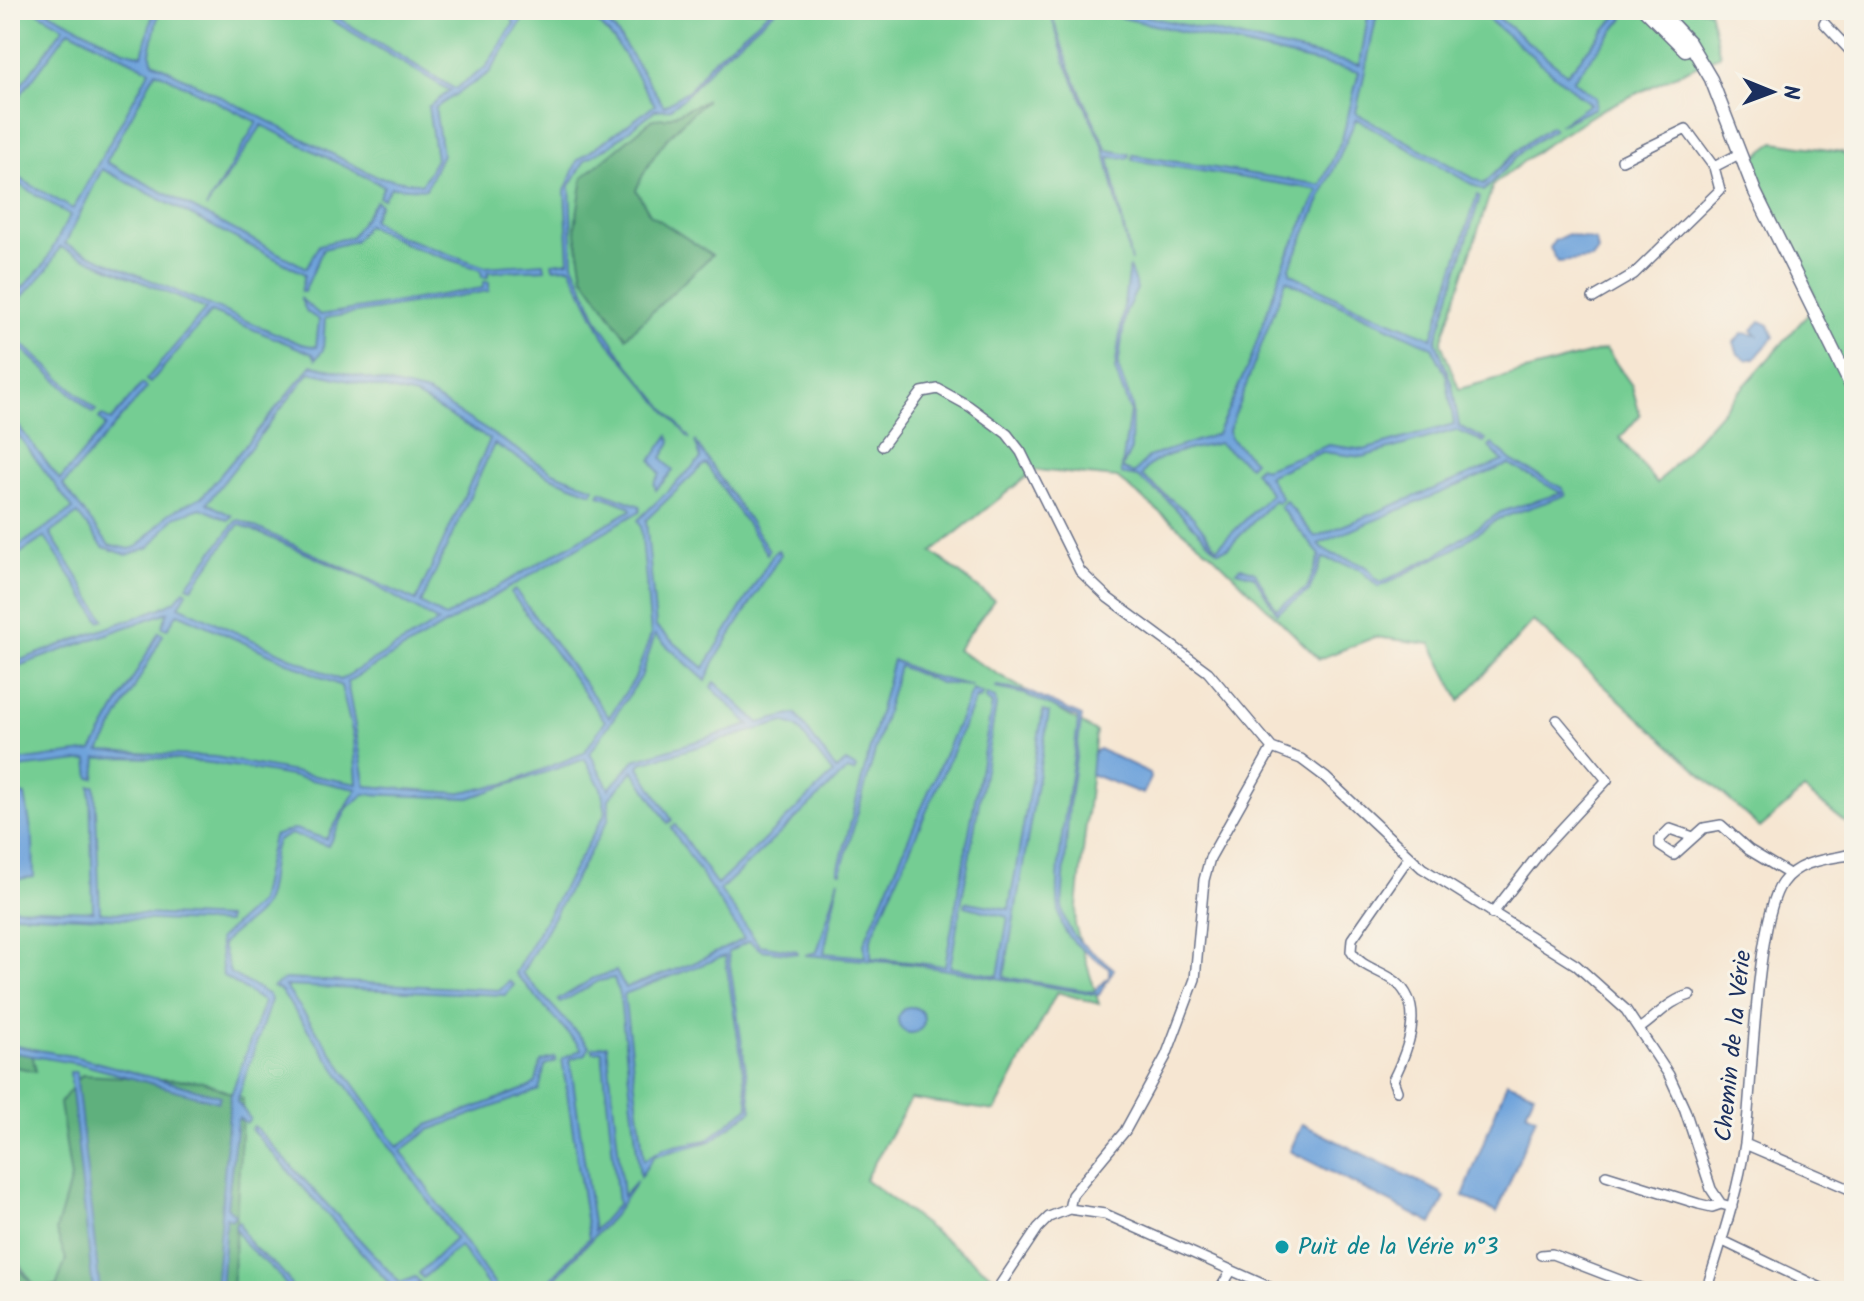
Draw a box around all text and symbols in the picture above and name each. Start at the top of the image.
north arrow [1732,52,1812,132]
text: N [1772,85,1807,100]
street label: Chemin de la Vérie [1705,948,1763,1144]
place label: Puit de la Vérie n°3 [1298,1228,1498,1267]
marker: Puit de la Vérie n°3 [1273,1238,1291,1256]

